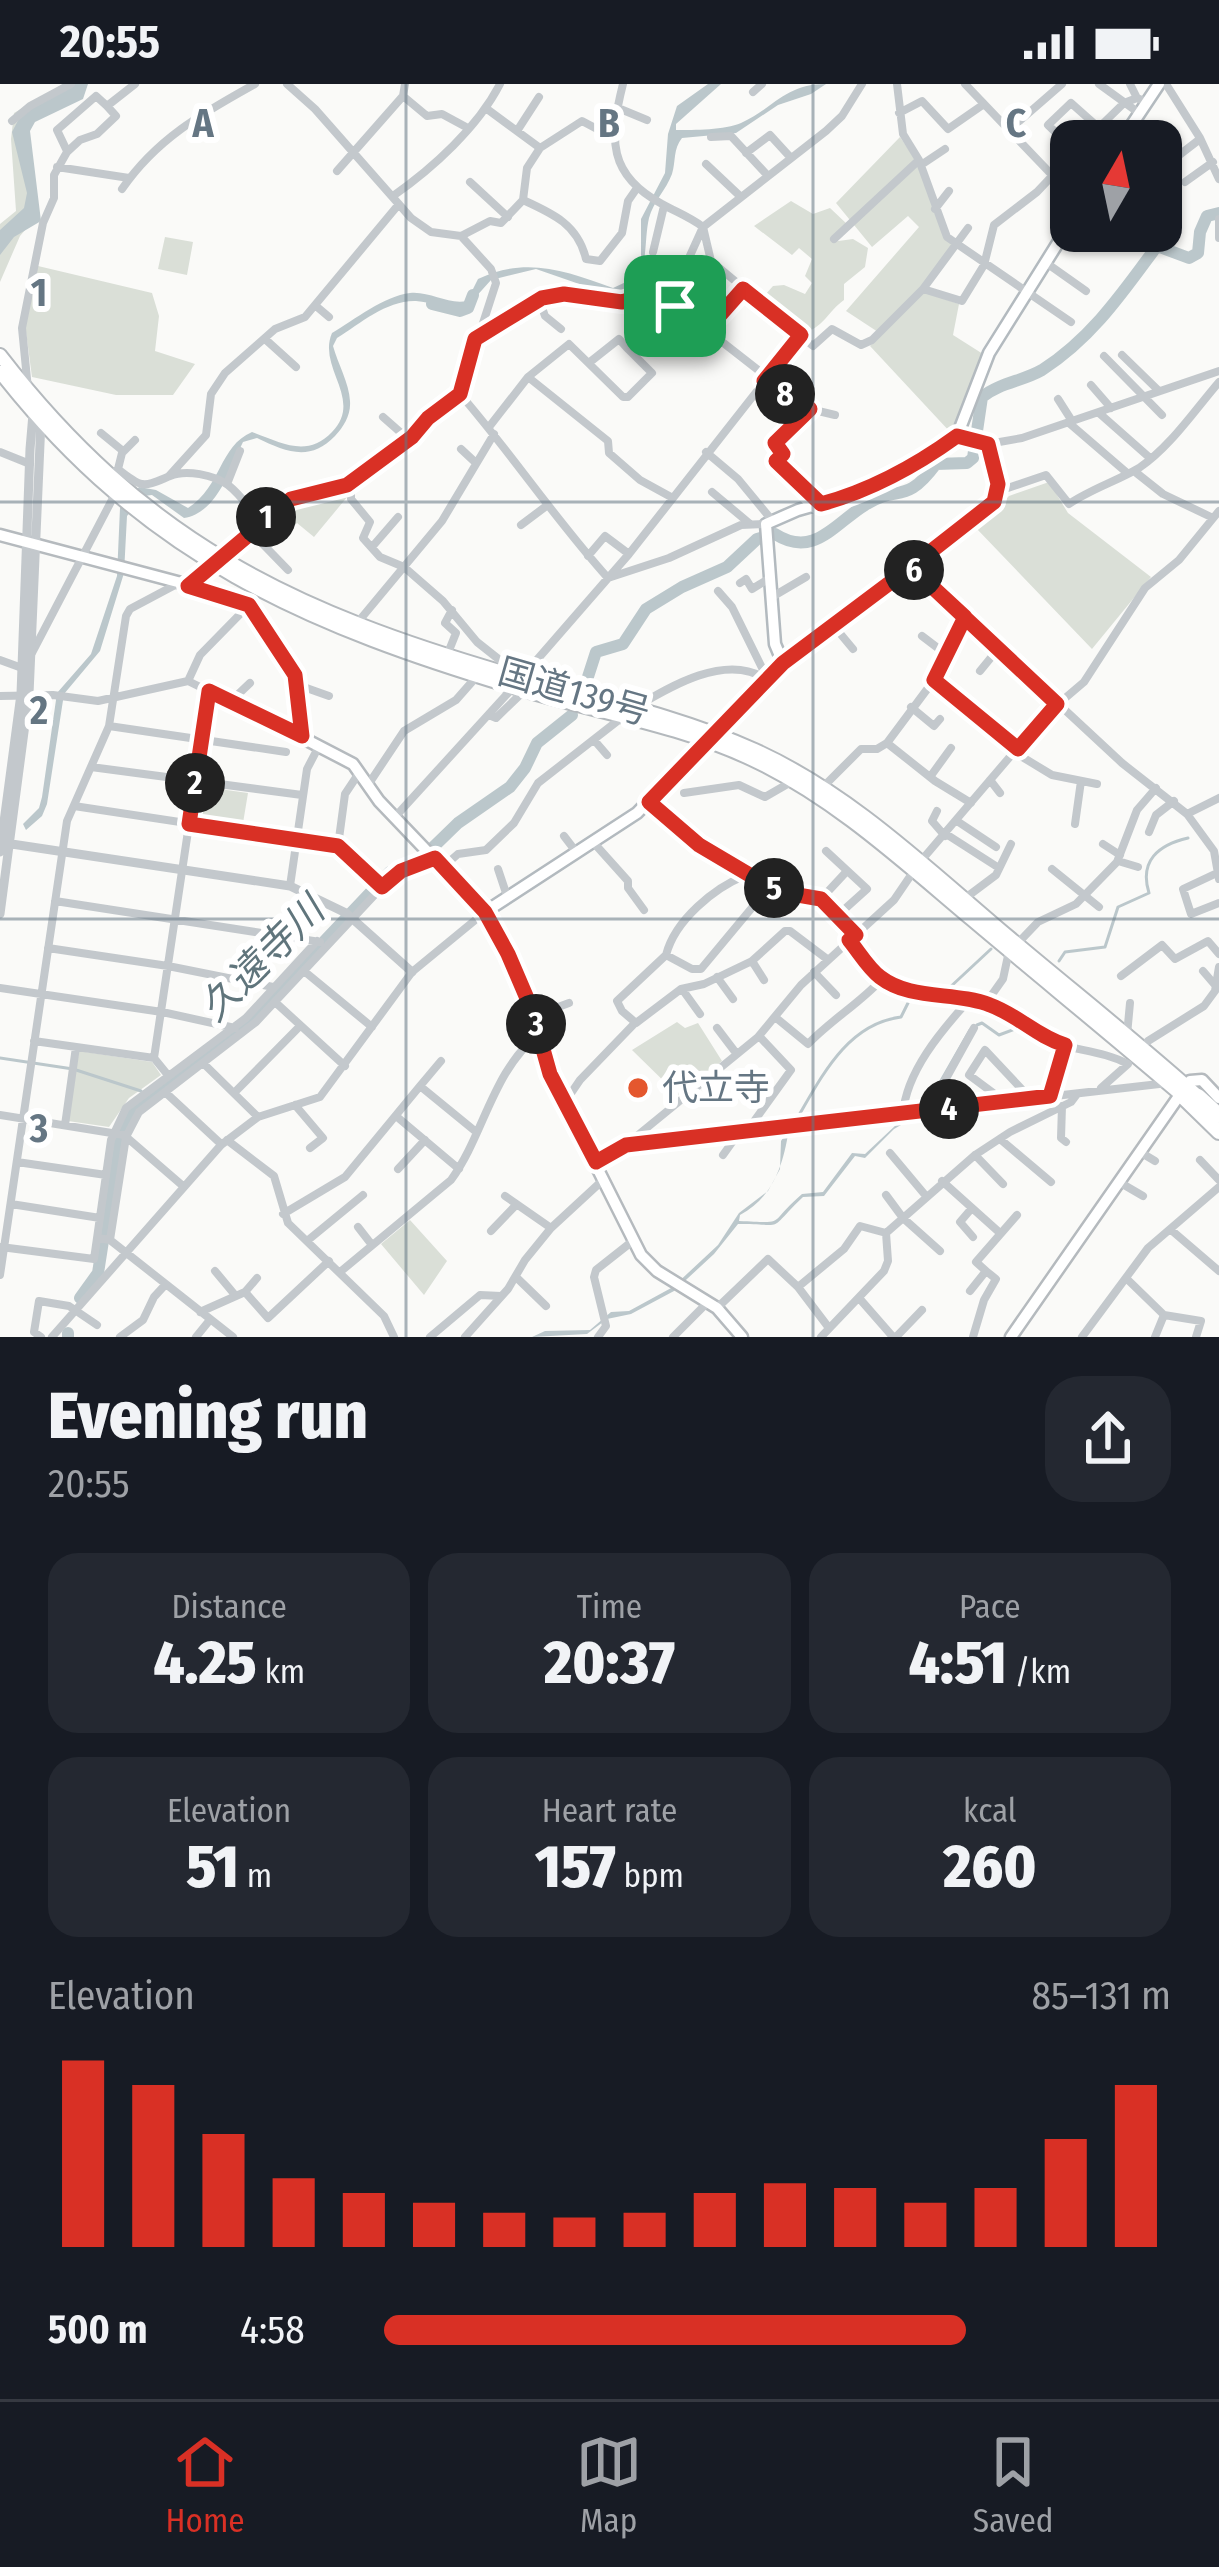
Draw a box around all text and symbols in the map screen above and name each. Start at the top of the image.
text: 20:55 [60,15,160,69]
text: A [191,101,214,147]
text: B [598,101,620,147]
text: C [1006,101,1027,147]
north arrow [1050,120,1182,252]
map controls [1050,120,1182,252]
pin [624,255,726,357]
text: 1 [31,270,47,316]
icon: arrive [642,273,708,339]
pin: 8 [755,364,815,424]
text: 8 [776,374,794,414]
pin: 1 [236,487,296,547]
text: 1 [259,497,273,537]
pin: 6 [884,540,944,600]
text: 6 [905,550,923,590]
street label: 国道139号 [493,649,655,735]
text: 2 [29,688,48,734]
pin: 2 [165,753,225,813]
text: 2 [187,763,203,803]
pin: 5 [744,858,804,918]
text: 5 [766,868,782,908]
water label: 久遠寺川 [191,885,336,1030]
pin: 3 [506,994,566,1054]
text: 3 [528,1004,544,1044]
place label: 代立寺 [662,1066,770,1110]
marker: 代立寺 [625,1075,651,1101]
pin: 4 [919,1079,979,1139]
text: 4 [941,1089,957,1129]
text: 3 [29,1106,48,1152]
text: Evening run [48,1376,368,1455]
button: share [1045,1376,1171,1502]
text: 20:55 [48,1461,130,1507]
text: Distance [171,1587,287,1627]
text: Time [577,1587,642,1627]
text: Pace [959,1587,1021,1627]
text: 4.25 [153,1627,257,1699]
text: 20:37 [544,1627,675,1699]
text: 4:51 [909,1627,1007,1699]
text: km [257,1652,305,1692]
text: /km [1007,1652,1071,1692]
text: Elevation [167,1791,291,1831]
text: Heart rate [542,1791,677,1831]
text: kcal [963,1791,1017,1831]
text: 51 [186,1831,239,1903]
text: 157 [535,1831,616,1903]
text: 260 [943,1831,1037,1903]
text: m [239,1856,272,1896]
text: bpm [616,1856,684,1896]
text: Elevation [48,1973,195,2019]
text: 85–131 m [1032,1973,1171,2019]
text: 500 m [48,2307,148,2353]
text: 4:58 [240,2307,305,2353]
tab: Home [166,2429,245,2541]
tab: Map [576,2429,642,2541]
tab: Saved [973,2429,1053,2541]

